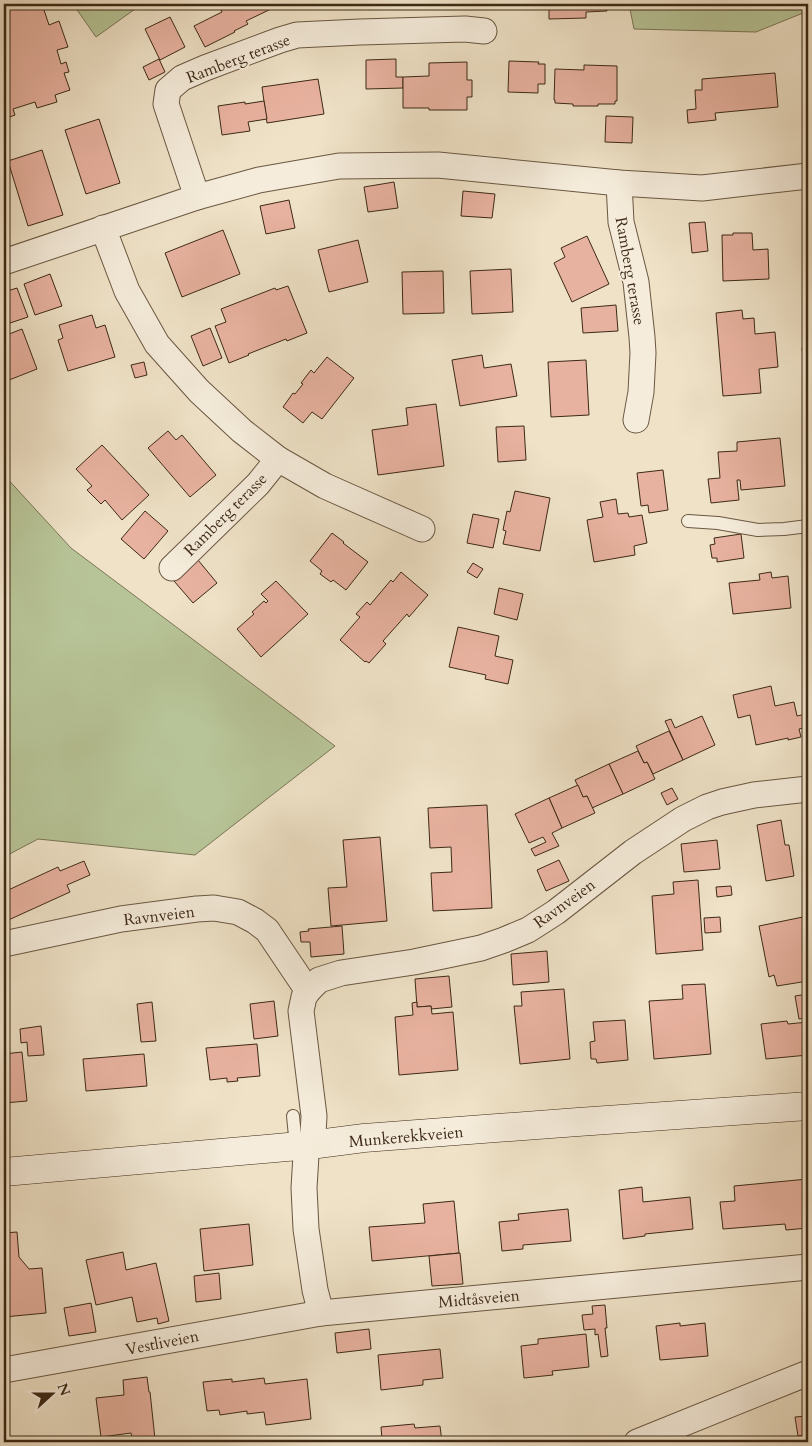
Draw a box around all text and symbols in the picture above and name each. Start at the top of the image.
street label: Ramberg terasse [183,29,293,89]
street label: Ramberg terasse [610,215,650,327]
street label: Ramberg terasse [179,468,272,561]
street label: Ravnveien [529,874,600,934]
street label: Ravnveien [122,901,196,931]
street label: Munkerekkveien [348,1121,464,1153]
street label: Midtåsveien [437,1284,521,1314]
street label: Vestliveien [124,1325,201,1361]
north arrow [28,1368,78,1418]
text: N [53,1380,75,1399]

